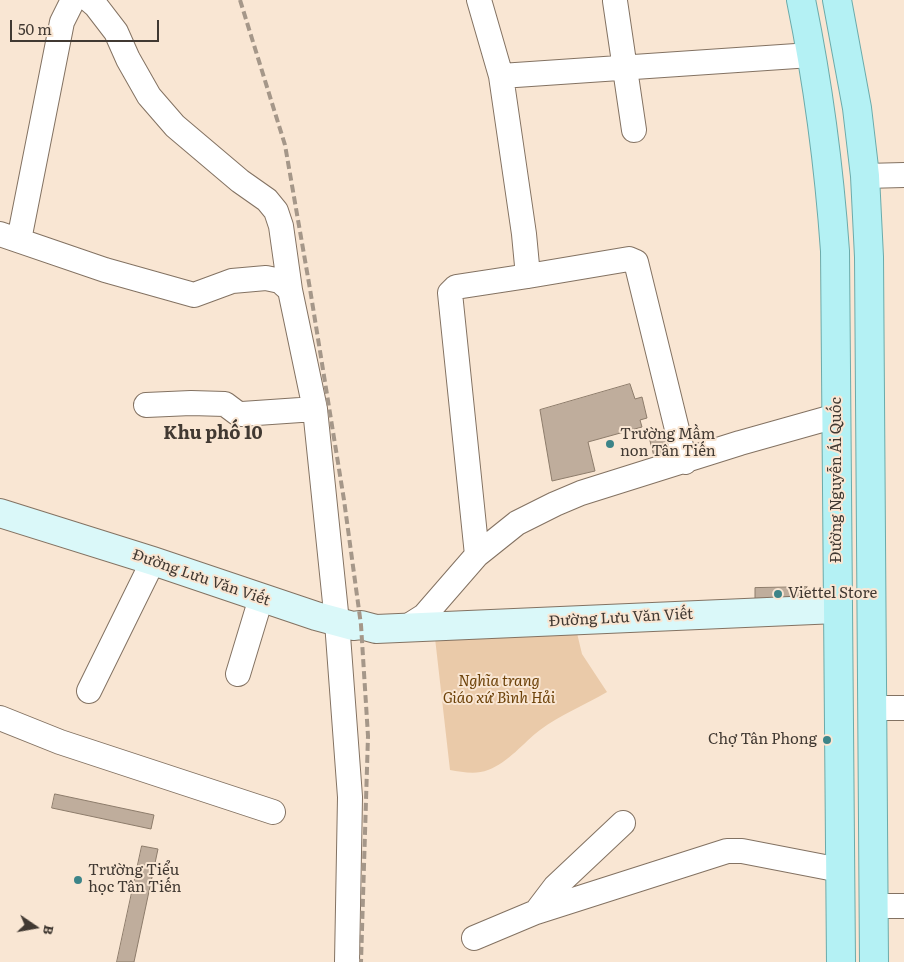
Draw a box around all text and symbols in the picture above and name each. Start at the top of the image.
scale bar [12,10,161,42]
text: 50 m [18,17,52,40]
street label: Đường Nguyễn Ái Quốc [828,397,846,563]
district label: Khu phố 10 [163,423,263,445]
place label: Trường Mầm non Tân Tiến [620,426,716,461]
marker: Trường Mầm non Tân Tiến [604,438,616,450]
street label: Đường Lưu Văn Viết [130,546,272,610]
place label: Viettel Store [788,585,877,603]
marker: Viettel Store [772,588,784,600]
street label: Đường Lưu Văn Viết [548,605,694,631]
park label: Nghĩa trang Giáo xứ Bình Hải [443,673,555,708]
place label: Chợ Tân Phong [708,731,817,749]
marker: Chợ Tân Phong [821,734,833,746]
place label: Trường Tiểu học Tân Tiến [88,862,181,897]
marker: Trường Tiểu học Tân Tiến [72,874,84,886]
north arrow [10,902,60,952]
text: B [39,923,60,937]

